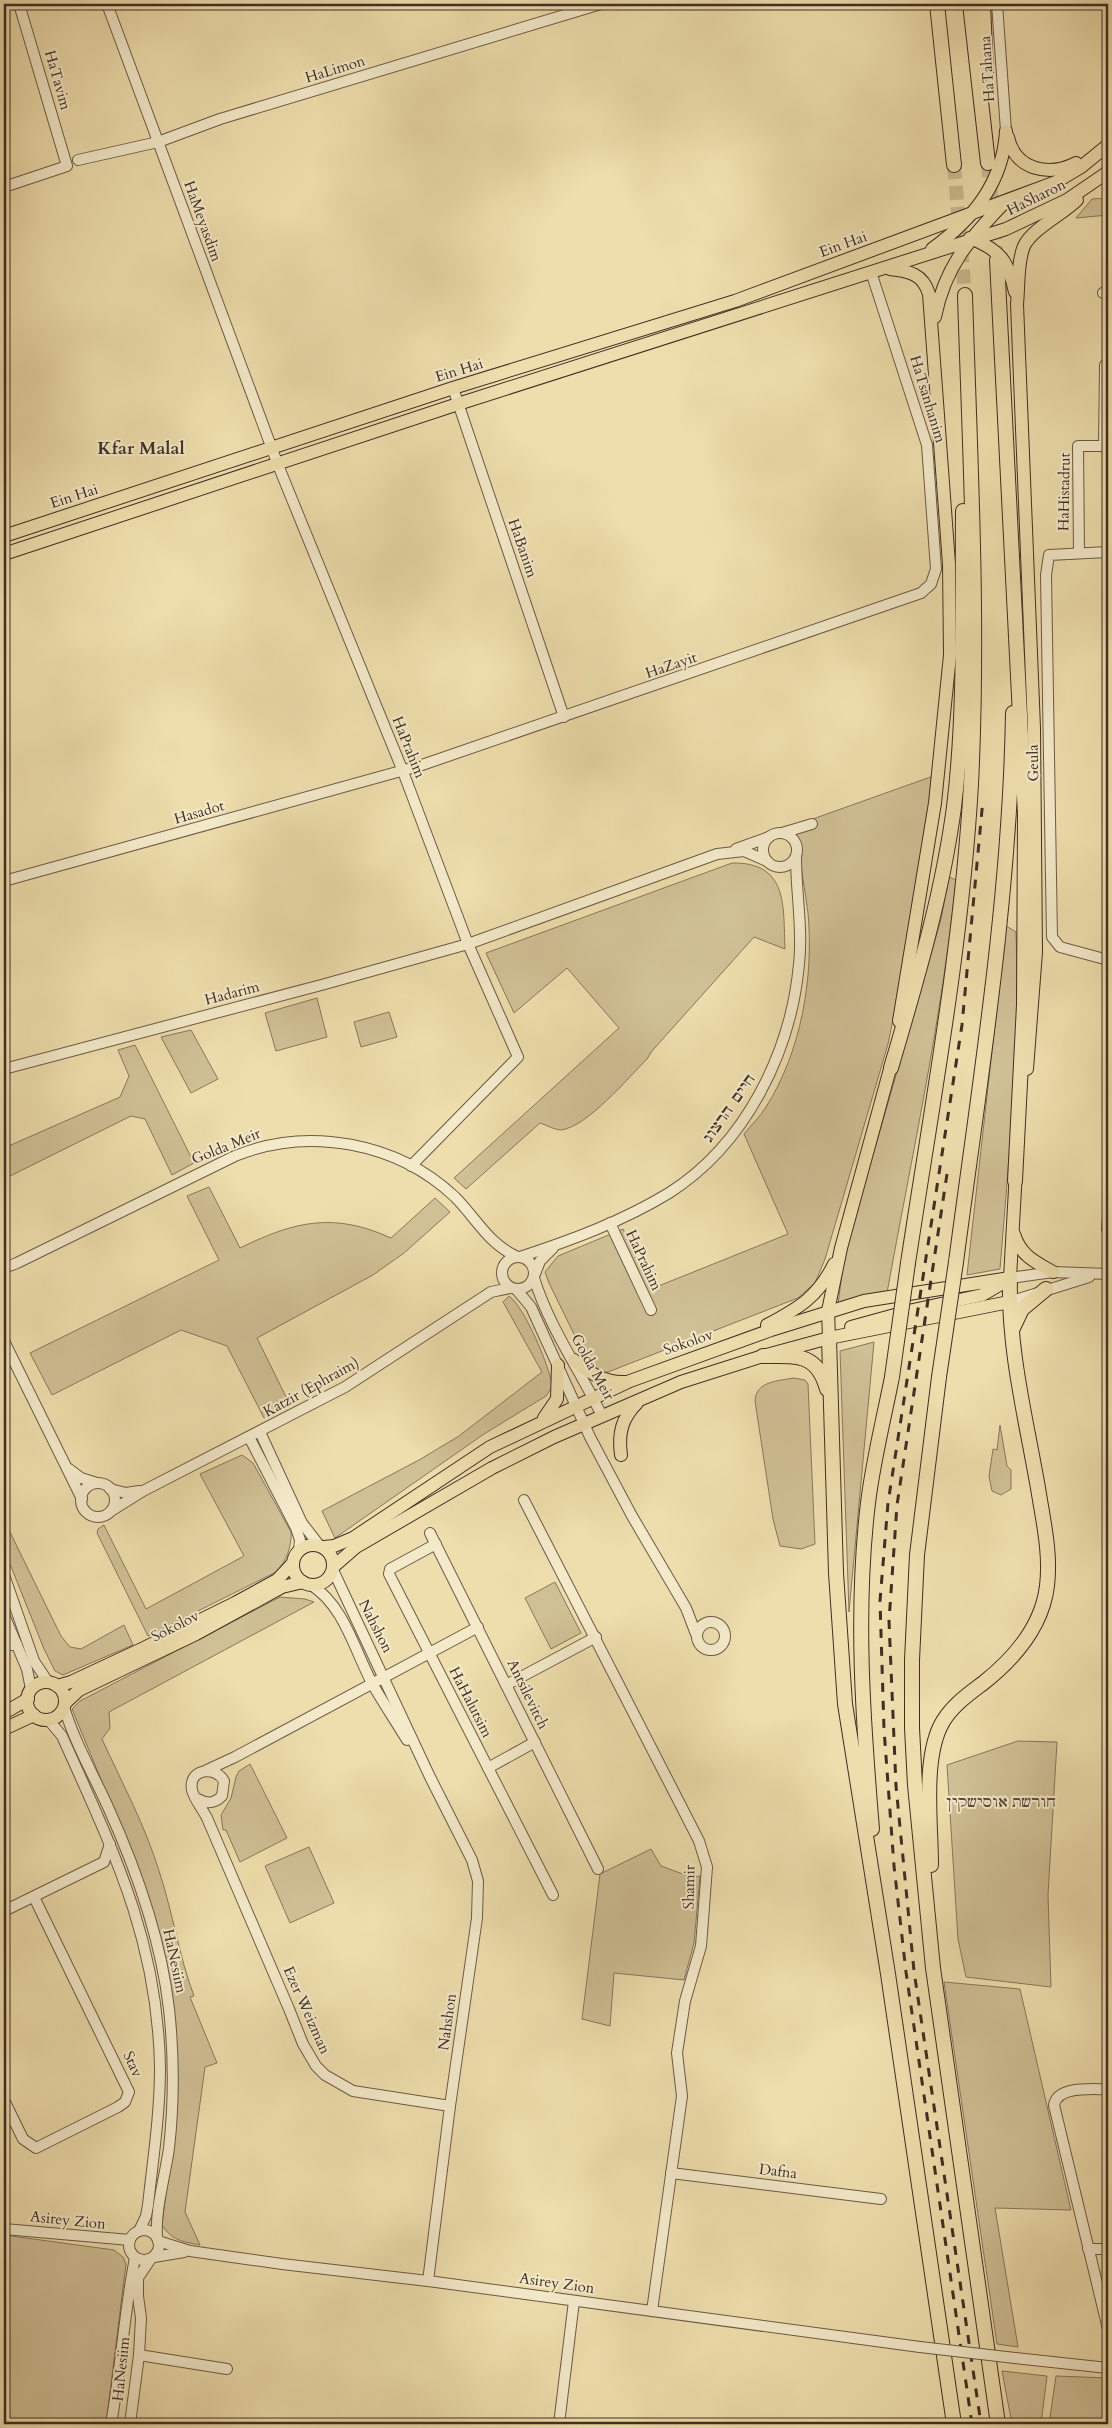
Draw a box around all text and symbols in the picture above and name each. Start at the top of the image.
street label: HaTahana [975,35,999,103]
street label: HaTavim [40,48,76,112]
street label: HaLimon [303,50,368,88]
street label: HaSharon [1003,174,1069,220]
street label: HaMeyasdim [179,178,227,264]
street label: Ein Hai [816,226,870,262]
street label: Ein Hai [433,353,485,387]
street label: HaTsanhanim [905,353,951,445]
district label: Kfar Malal [97,436,185,461]
street label: HaHistadrut [1053,452,1075,531]
street label: Ein Hai [47,479,101,513]
street label: HaBanim [504,516,543,580]
street label: HaZayit [643,647,700,683]
street label: HaPrahim [388,713,431,781]
street label: Geula [1023,744,1043,782]
street label: Hasadot [172,795,227,829]
street label: Hadarim [202,976,262,1010]
street label: חיים הרצוג [698,1070,760,1146]
street label: Golda Meir [188,1123,264,1169]
street label: HaPrahim [621,1226,667,1294]
street label: Sokolov [661,1324,716,1360]
street label: Golda Meir [567,1330,620,1404]
street label: Katzir (Ephraim) [260,1352,362,1422]
street label: Nahshon [354,1596,398,1657]
street label: Sokolov [148,1605,203,1647]
street label: Antsilevitch [502,1656,554,1733]
street label: HaHalutsim [445,1663,497,1741]
park label: חורשת אוסישקין [946,1792,1056,1812]
street label: Shamir [679,1864,699,1909]
street label: HaNesiim [158,1927,192,1995]
street label: Ezer Weizman [279,1963,335,2058]
street label: Nahshon [433,1992,461,2052]
street label: Stav [118,2048,148,2081]
street label: Dafna [758,2159,799,2183]
street label: Asirey Zion [29,2206,107,2234]
street label: Asirey Zion [518,2268,596,2298]
street label: HaNesiim [108,2335,134,2402]

